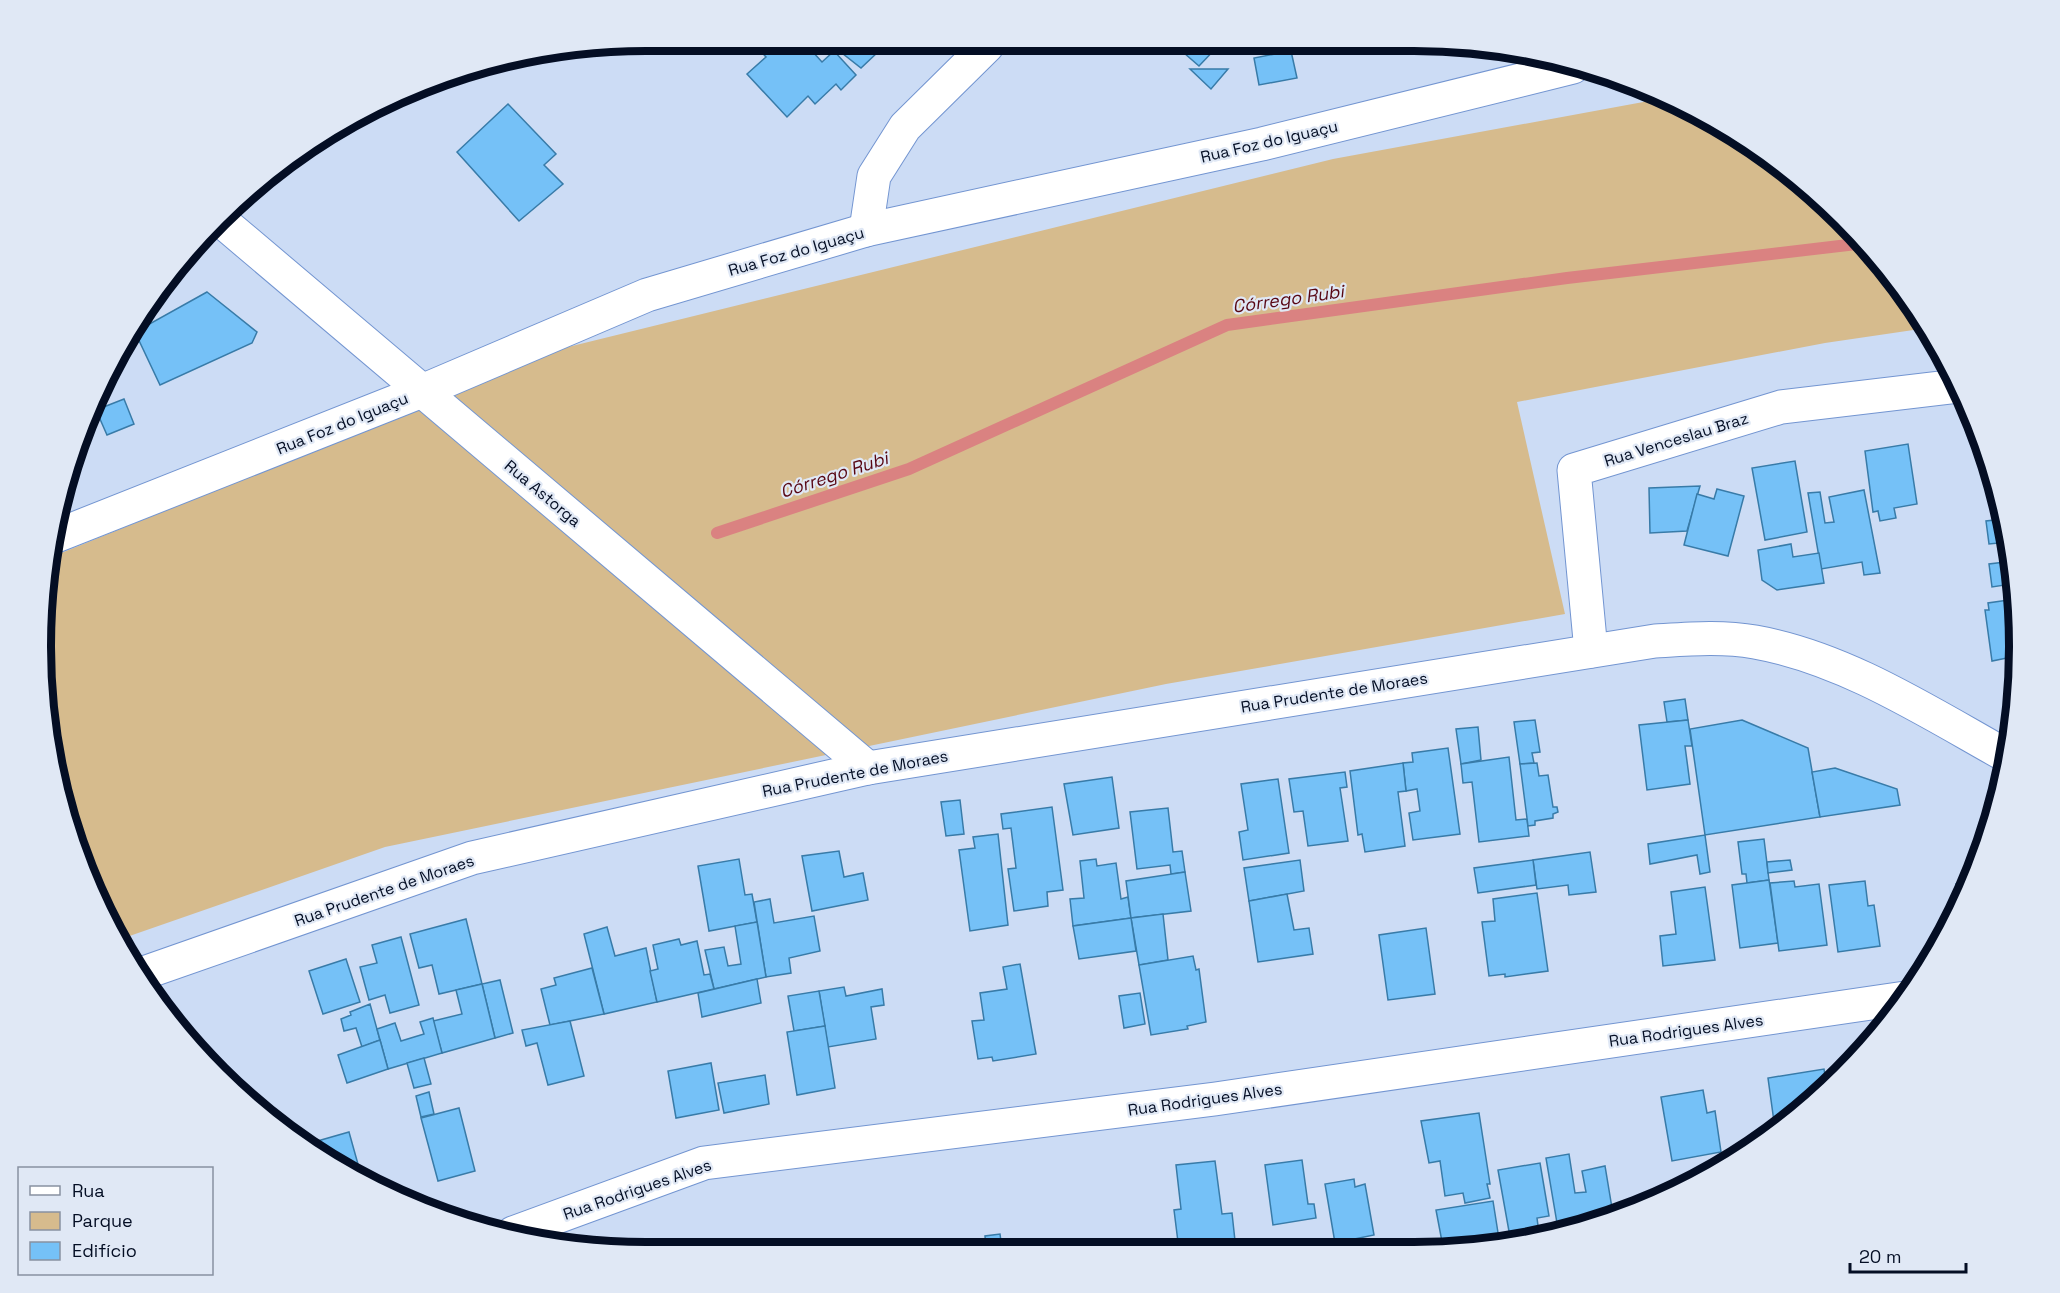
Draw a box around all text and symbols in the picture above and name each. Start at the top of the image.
street label: Rua Foz do Iguaçu [1198,115,1340,168]
street label: Rua Foz do Iguaçu [726,222,867,281]
water label: Córrego Rubi [1231,279,1348,318]
street label: Rua Foz do Iguaçu [273,387,411,460]
street label: Rua Venceslau Braz [1601,408,1751,471]
water label: Córrego Rubi [777,445,893,503]
street label: Rua Astorga [500,455,585,531]
street label: Rua Prudente de Moraes [1239,667,1429,718]
street label: Rua Prudente de Moraes [760,745,950,802]
street label: Rua Prudente de Moraes [291,850,477,931]
street label: Rua Rodrigues Alves [1608,1009,1765,1052]
street label: Rua Rodrigues Alves [1127,1078,1284,1121]
street label: Rua Rodrigues Alves [560,1154,714,1225]
legend [18,1167,213,1275]
text: Rua [72,1179,105,1202]
text: Parque [72,1209,133,1232]
scale bar [1850,1236,1966,1274]
text: Edifício [72,1239,137,1262]
text: 20 m [1859,1245,1902,1268]

